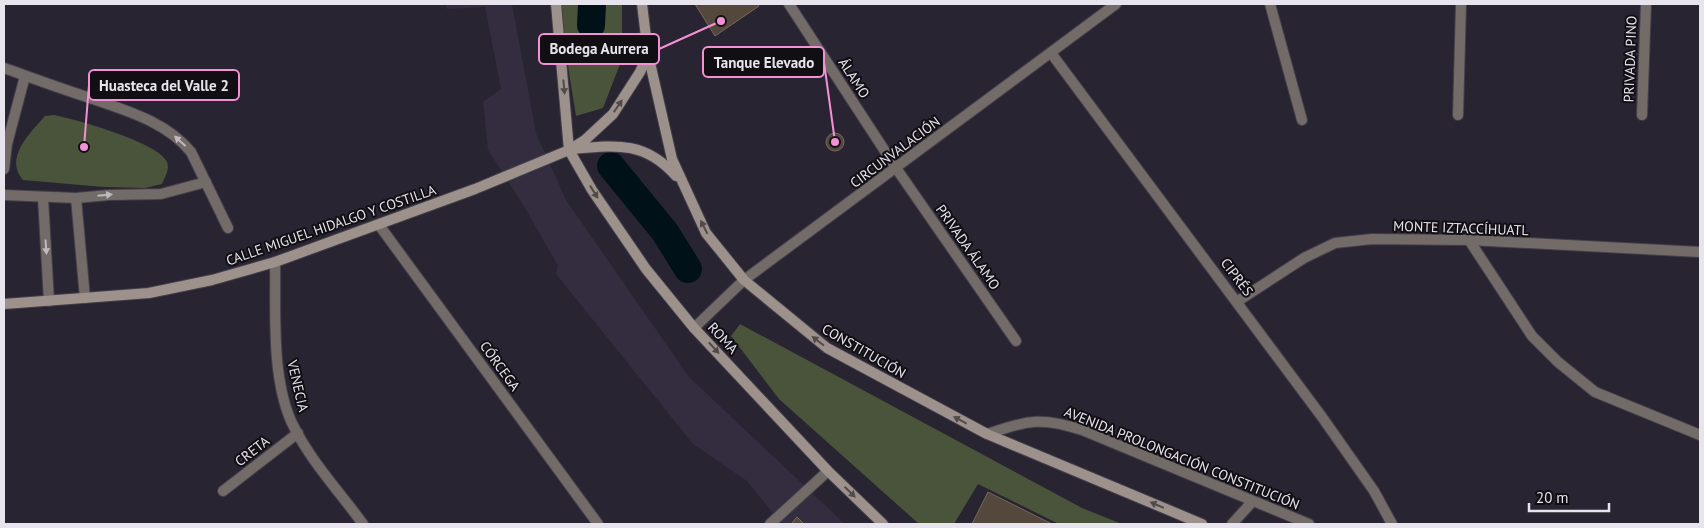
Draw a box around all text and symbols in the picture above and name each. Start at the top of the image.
street label: PRIVADA PINO [1619,15,1641,103]
callout: Bodega Aurrera [539,34,659,64]
text: Bodega Aurrera [549,39,649,58]
callout: Tanque Elevado [703,47,824,77]
text: Tanque Elevado [714,53,814,72]
street label: ÁLAMO [834,54,874,102]
callout: Huasteca del Valle 2 [89,70,239,100]
text: Huasteca del Valle 2 [99,76,229,95]
one-way arrow [560,79,568,95]
one-way arrow [613,99,623,113]
street label: CIRCUNVALACIÓN [846,112,944,192]
one-way arrow [175,135,187,147]
street label: CALLE MIGUEL HIDALGO Y COSTILLA [224,180,439,269]
one-way arrow [589,185,598,199]
one-way arrow [97,191,113,199]
street label: PRIVADA ÁLAMO [932,201,1004,293]
street label: MONTE IZTACCÍHUATL [1393,217,1529,239]
one-way arrow [700,220,708,234]
one-way arrow [42,239,50,255]
street label: CIPRÉS [1217,254,1257,300]
street label: ROMA [704,318,743,358]
street label: CONSTITUCIÓN [819,320,909,382]
one-way arrow [812,335,825,346]
street label: CÓRCEGA [476,338,525,395]
one-way arrow [708,342,720,354]
street label: VENECIA [283,357,313,414]
street label: AVENIDA PROLONGACIÓN CONSTITUCIÓN [1062,402,1302,514]
one-way arrow [952,416,967,424]
street label: CRETA [231,431,273,470]
scale bar [1529,480,1609,512]
one-way arrow [843,485,855,497]
text: 20 m [1536,488,1569,507]
one-way arrow [1150,501,1164,509]

